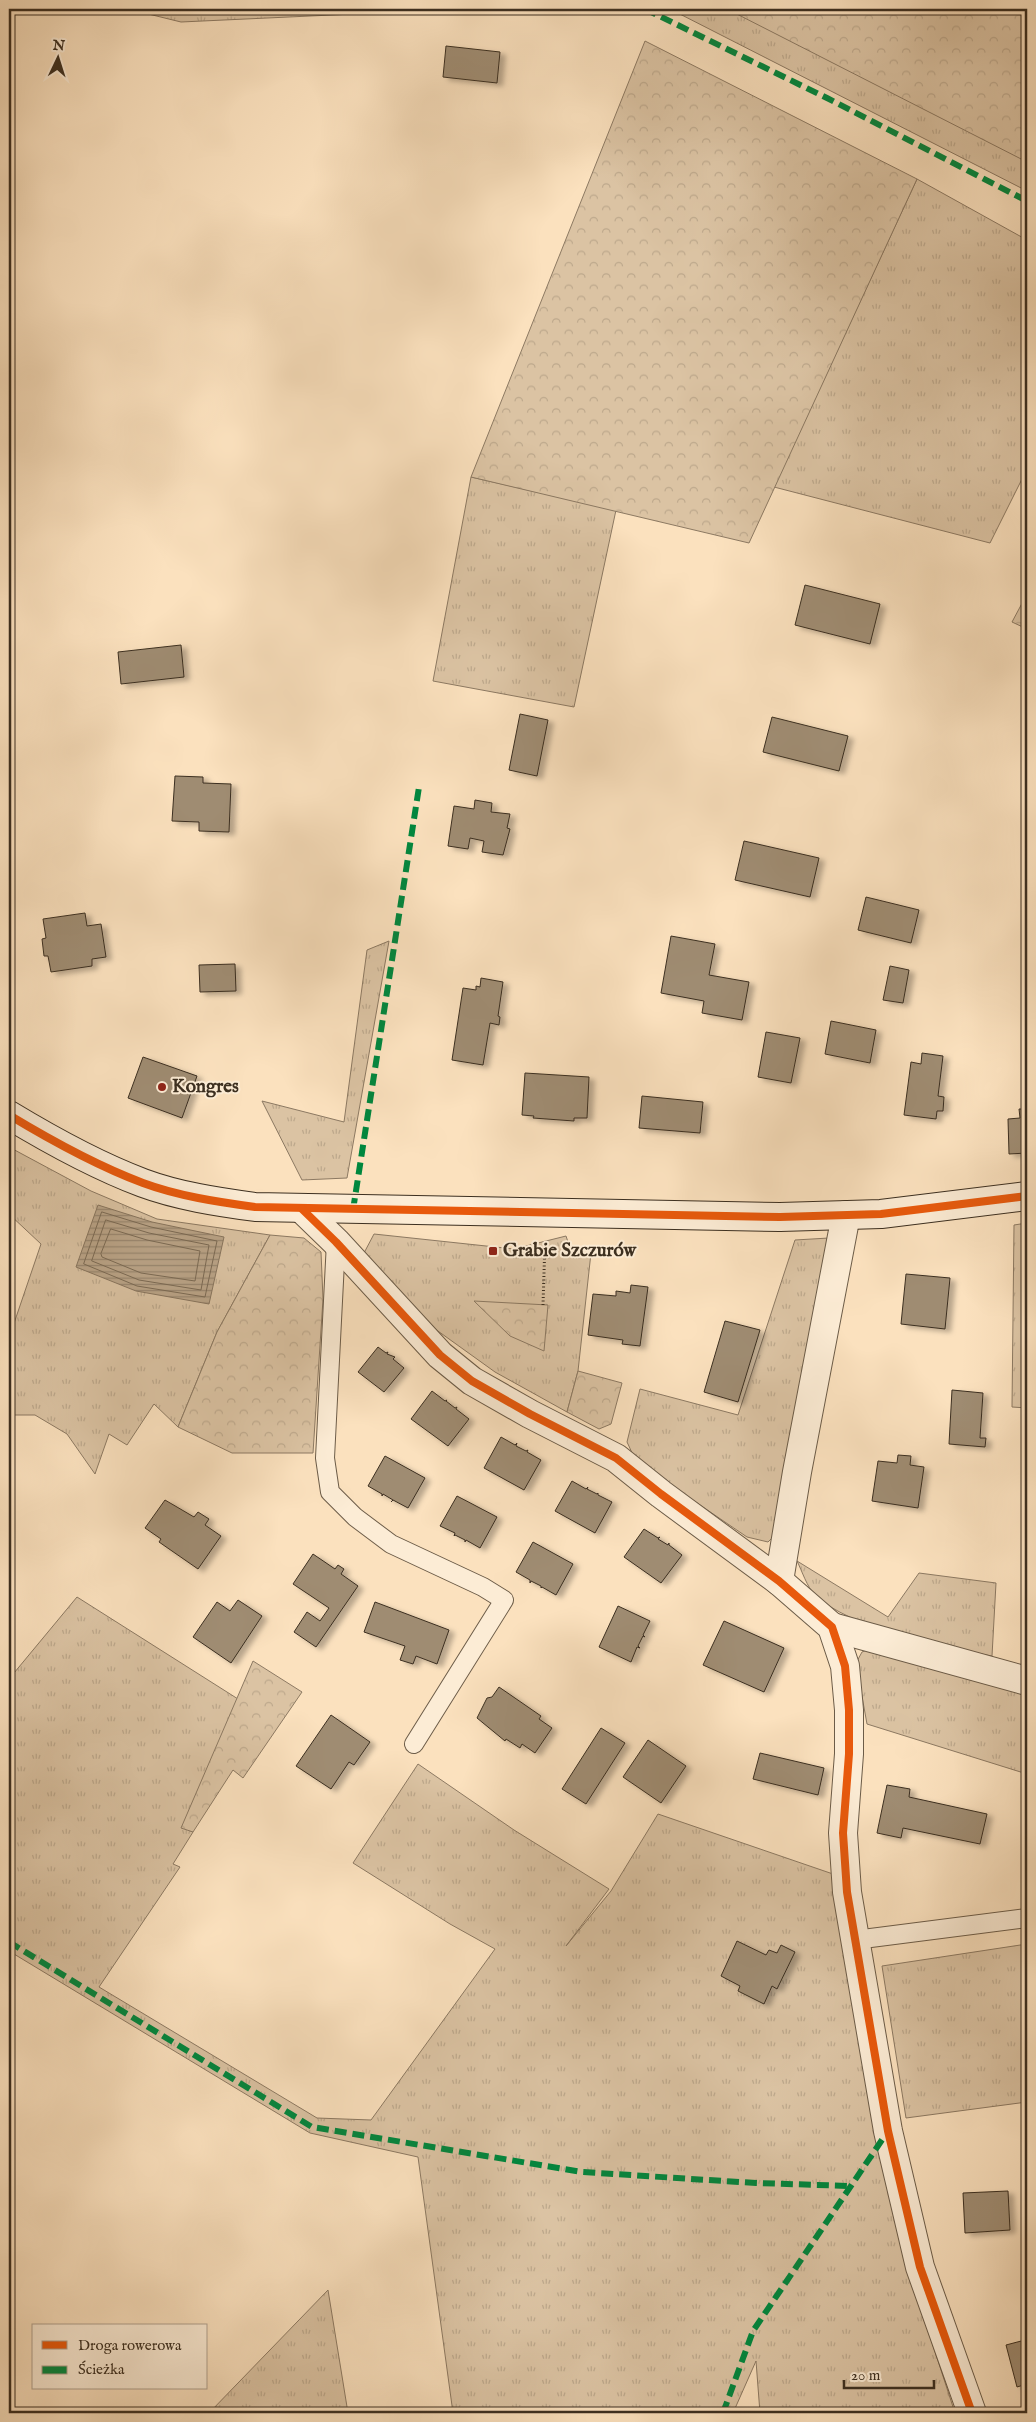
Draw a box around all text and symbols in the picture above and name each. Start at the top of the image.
north arrow [32,32,82,82]
text: N [51,37,66,55]
place label: Kongres [172,1075,239,1099]
marker: Kongres [156,1081,168,1093]
place label: Grabie Szczurów [503,1239,638,1263]
marker: Grabie Szczurów [487,1245,499,1257]
legend [32,2324,208,2390]
text: Droga rowerowa [78,2336,182,2355]
scale bar [844,2357,934,2389]
text: Ścieżka [78,2360,125,2379]
text: 20 m [851,2366,881,2385]

